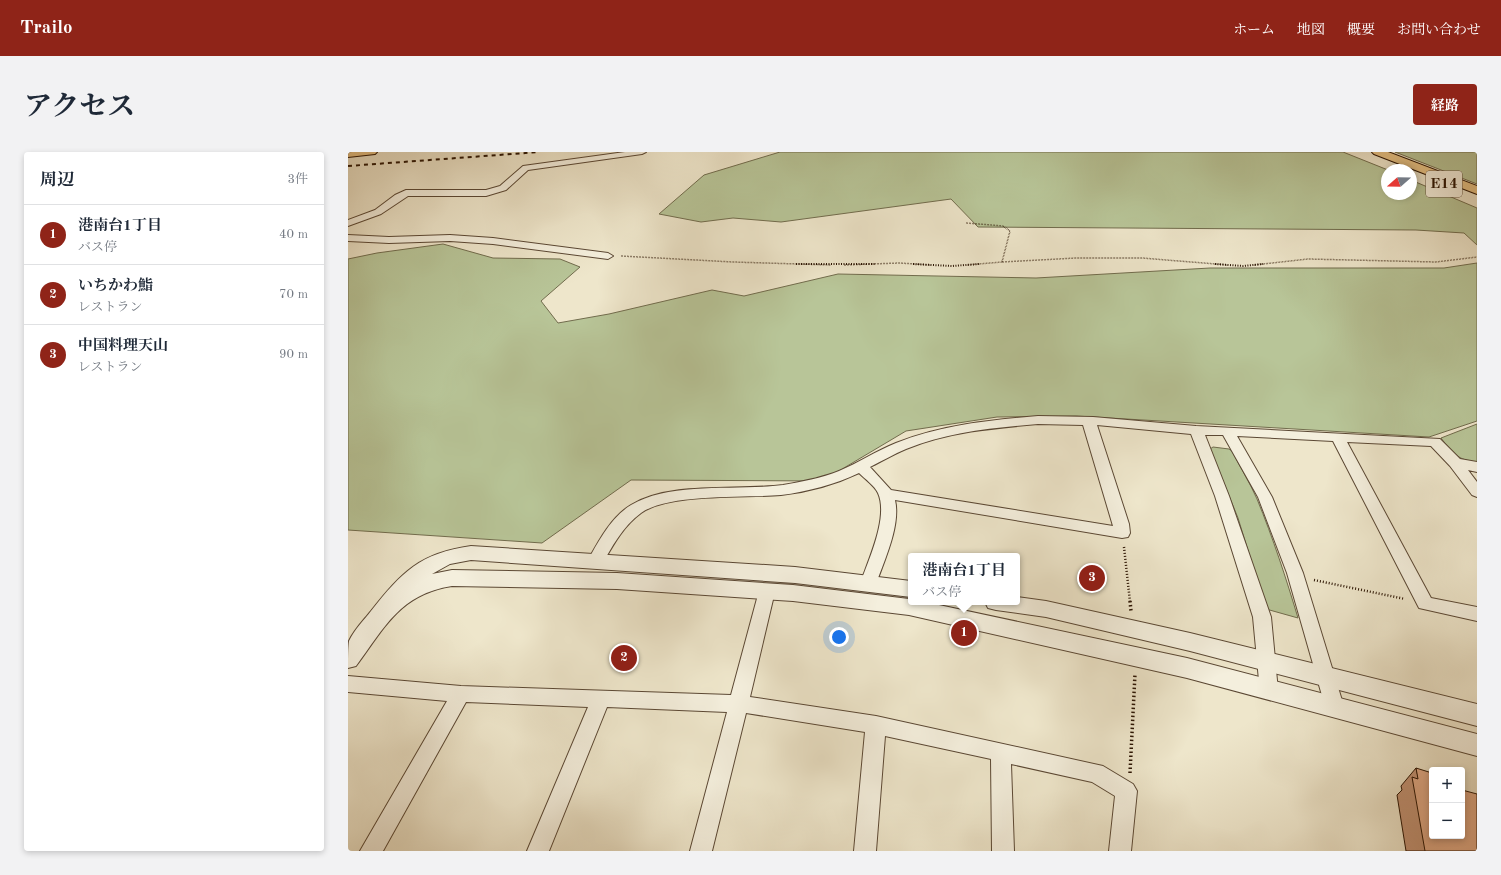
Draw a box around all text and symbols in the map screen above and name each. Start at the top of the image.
text: Trailo [20,19,73,38]
text: ホーム [1233,23,1275,37]
text: 地図 [1297,23,1325,37]
text: 概要 [1347,23,1375,37]
text: お問い合わせ [1397,23,1481,37]
button: 経路 [1413,84,1477,125]
text: アクセス [24,94,135,122]
north arrow [1381,164,1417,200]
road number: E14 [1426,171,1462,197]
text: 周辺 [40,172,74,189]
text: 3件 [287,173,308,186]
text: 港南台1丁目 [78,219,162,234]
text: 1 [49,228,57,241]
text: 40 m [279,228,308,241]
text: バス停 [78,241,117,254]
text: いちかわ鮨 [78,279,153,294]
text: 2 [49,288,57,301]
text: 70 m [279,288,308,301]
text: レストラン [78,301,143,314]
text: 中国料理天山 [78,339,168,354]
text: 3 [49,348,57,361]
text: 90 m [279,348,308,361]
text: レストラン [78,361,143,374]
popup [908,553,1020,605]
pin: 3 [1079,563,1105,593]
text: 港南台1丁目 [922,564,1006,579]
text: バス停 [922,586,961,599]
pin: 1 [951,618,977,648]
your location [829,627,849,647]
pin: 2 [611,643,637,673]
map controls [1429,767,1465,839]
button: + [1429,767,1465,803]
button: − [1429,803,1465,839]

